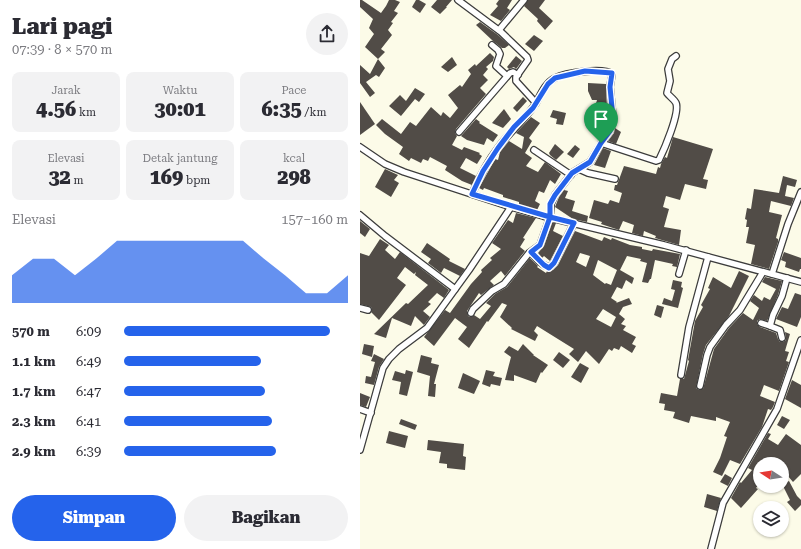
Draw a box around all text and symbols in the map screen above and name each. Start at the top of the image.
button: share [306,13,348,55]
text: Lari pagi [12,14,113,39]
text: 07:39 · 8 × 570 m [12,42,112,57]
text: Jarak [51,84,81,97]
text: Waktu [163,84,197,97]
text: Pace [282,84,306,97]
text: 4.56 [36,97,76,121]
text: 30:01 [154,97,206,121]
text: 6:35 [261,97,302,121]
pin [584,102,618,143]
text: km [76,106,96,119]
text: /km [302,106,327,119]
icon: arrive [590,108,612,130]
text: Elevasi [47,152,85,165]
text: Detak jantung [143,152,217,165]
text: kcal [283,152,305,165]
text: 32 [48,165,71,189]
text: 169 [150,165,183,189]
text: 298 [277,165,311,189]
text: m [71,174,84,187]
text: bpm [183,174,210,187]
text: Elevasi [12,212,56,227]
text: 157–160 m [281,212,348,227]
text: 570 m [12,324,50,339]
text: 6:09 [76,324,101,339]
text: 1.1 km [12,354,55,369]
text: 6:49 [76,354,101,369]
text: 1.7 km [12,384,55,399]
text: 6:47 [76,384,101,399]
text: 2.3 km [12,414,55,429]
text: 6:41 [76,414,101,429]
text: 2.9 km [12,444,55,459]
text: 6:39 [76,444,101,459]
north arrow [753,457,789,493]
map controls [753,457,789,537]
button: Simpan [12,495,176,541]
button: Bagikan [184,495,348,541]
button: layers [753,501,789,537]

